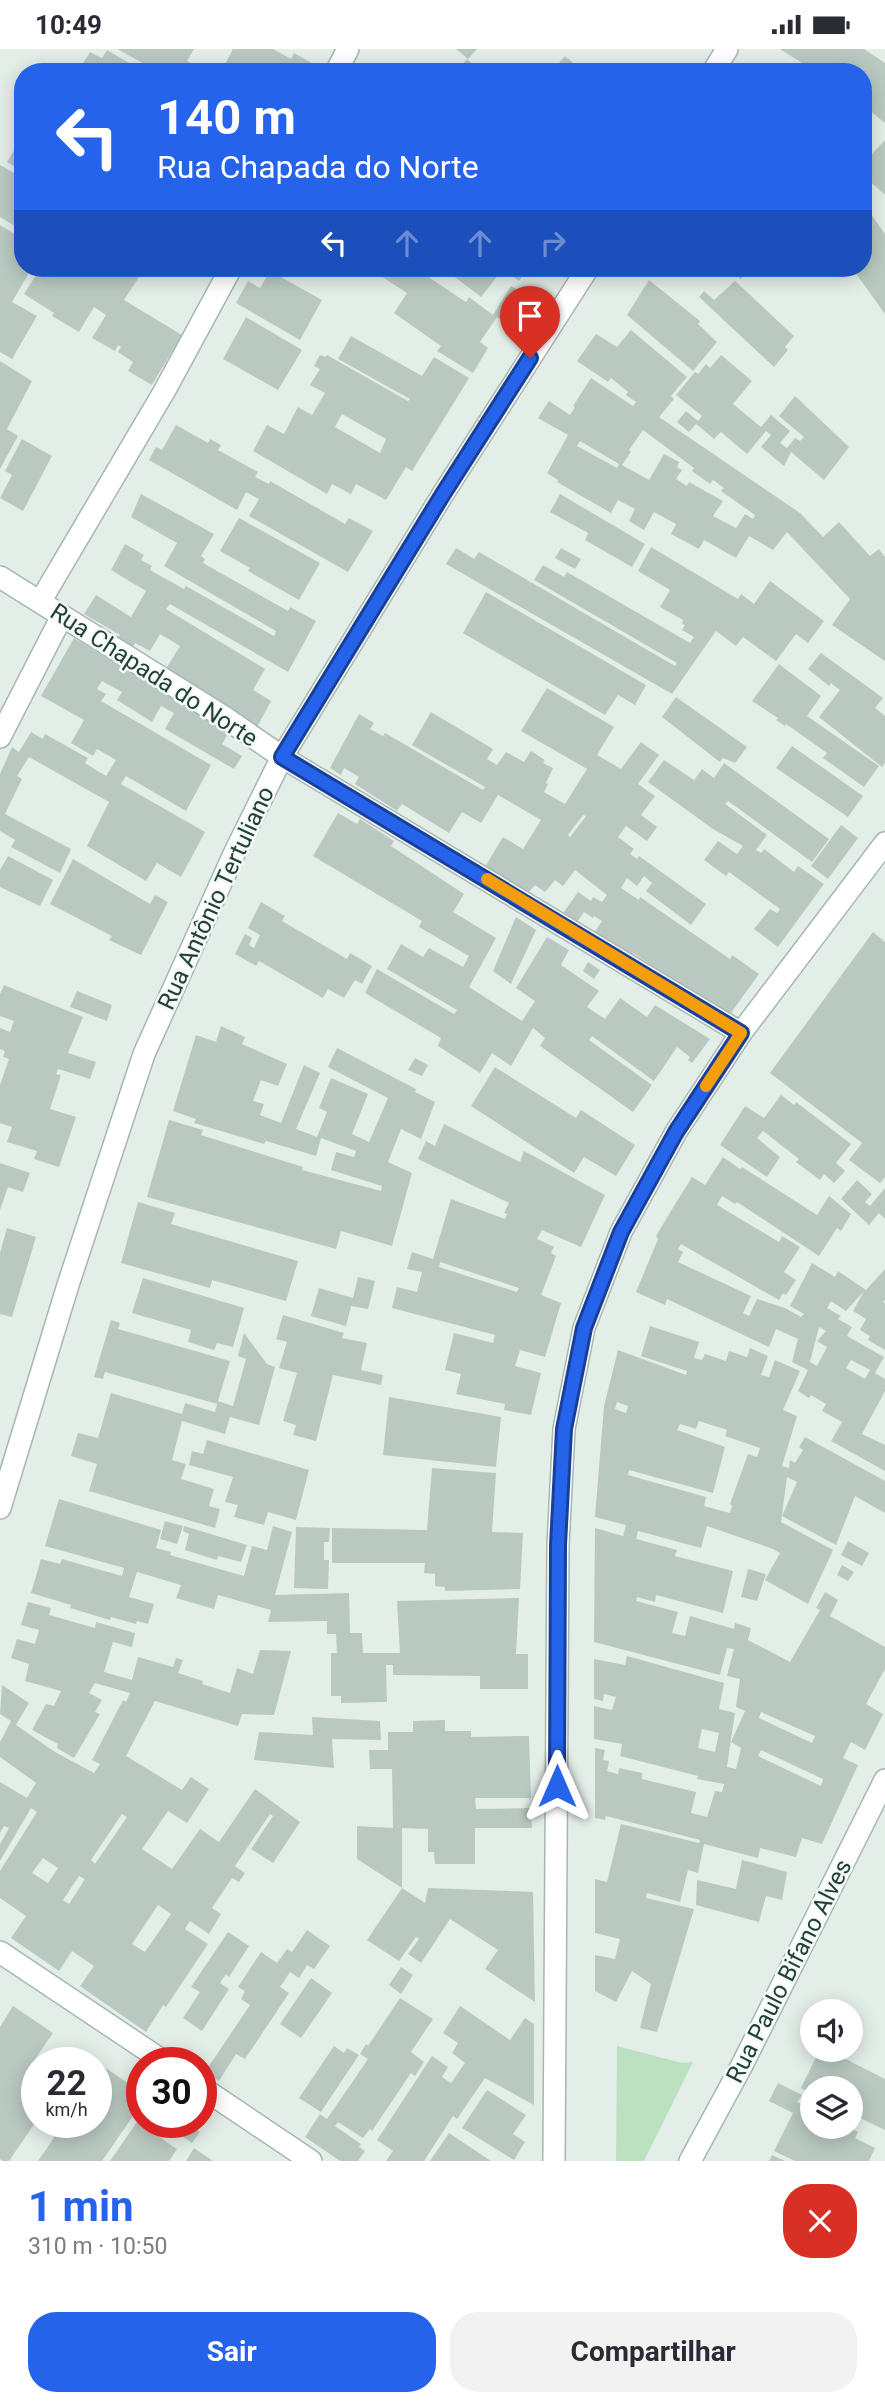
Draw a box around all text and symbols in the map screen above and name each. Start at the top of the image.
text: 10:49 [35,10,102,40]
text: 140 m [157,89,296,146]
icon: left [42,91,133,182]
text: Rua Chapada do Norte [157,148,479,186]
icon: left [315,224,353,262]
icon: ahead [388,224,426,262]
icon: ahead [461,224,499,262]
icon: right [534,224,572,262]
pin [500,286,560,358]
icon: arrive [511,297,549,335]
street label: Rua Chapada do Norte [45,598,263,752]
street label: Rua Antônio Tertuliano [152,782,280,1014]
position arrow [520,1749,594,1823]
street label: Rua Paulo Bifano Alves [720,1855,858,2087]
map controls [800,1999,863,2139]
button: sound [800,1999,863,2062]
speed limit sign: 30 [126,2047,217,2138]
text: 22 [46,2063,87,2104]
button: layers [800,2076,863,2139]
text: km/h [45,2099,88,2120]
text: 1 min [28,2182,134,2231]
button: close [783,2184,857,2258]
text: 310 m · 10:50 [28,2233,167,2260]
button: Sair [28,2312,436,2392]
button: Compartilhar [450,2312,857,2392]

